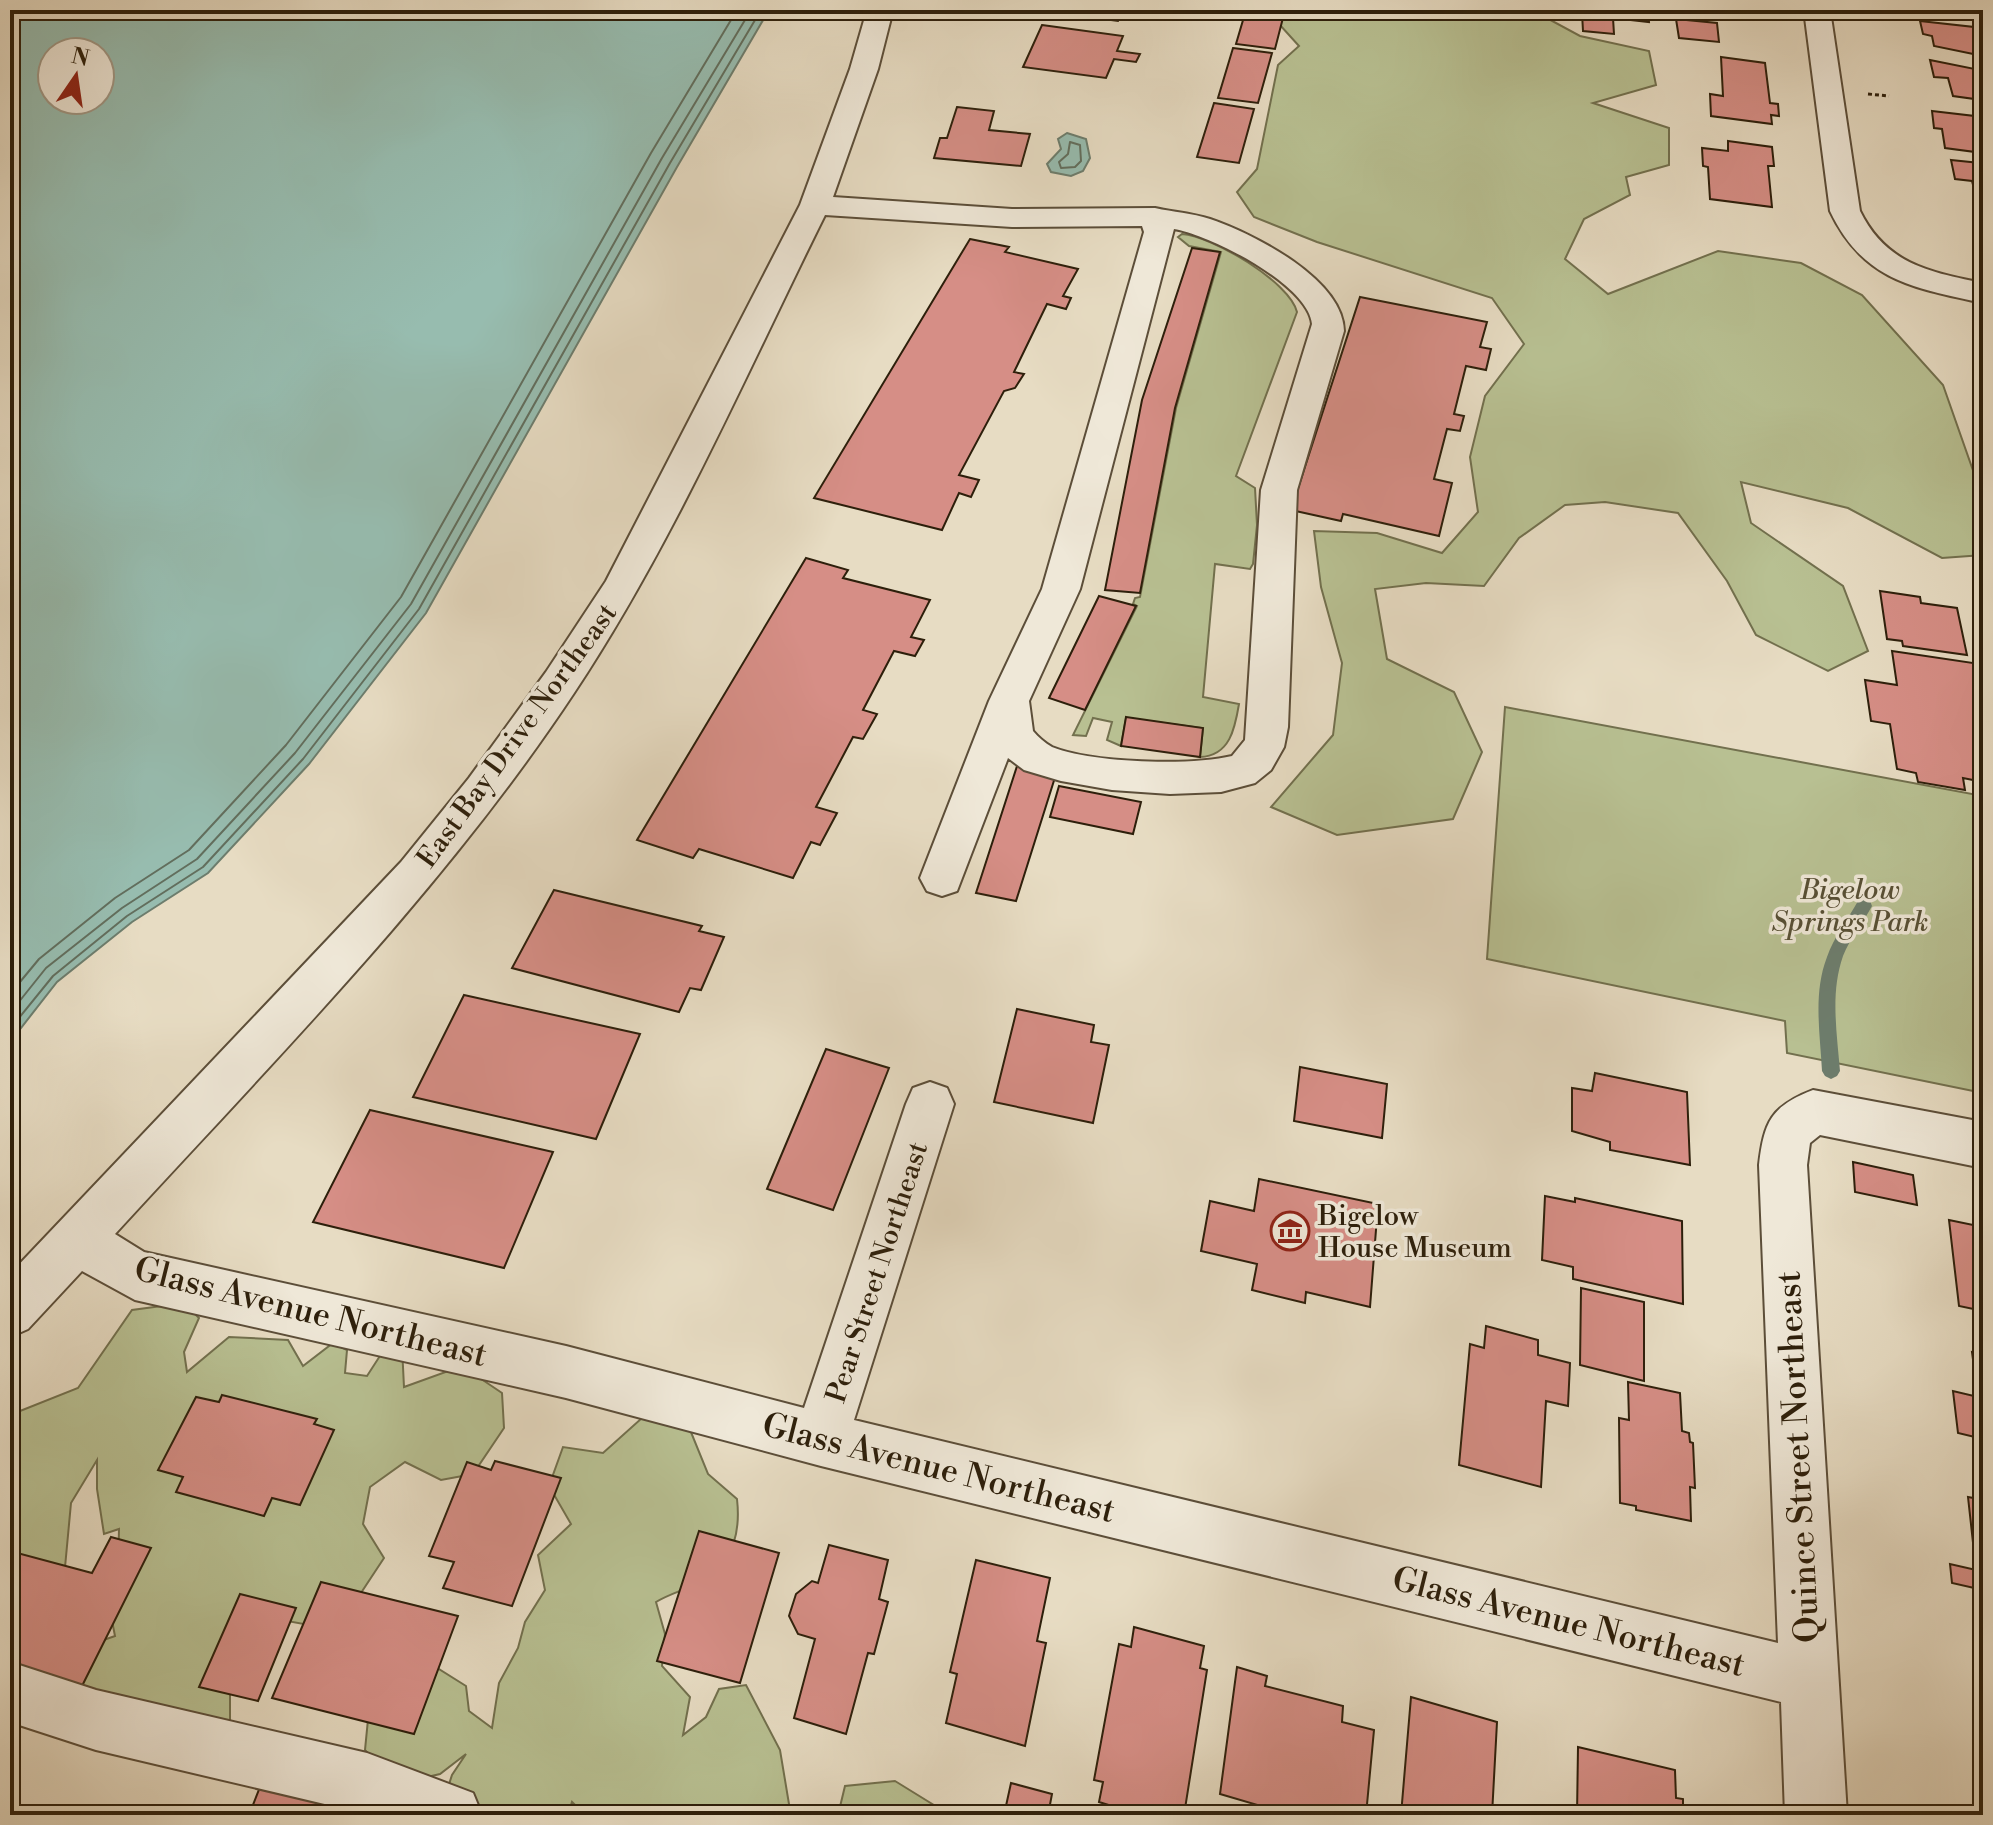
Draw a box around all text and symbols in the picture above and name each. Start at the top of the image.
north arrow [36,36,116,116]
text: N [69,43,92,73]
street label: East Bay Drive Northeast [409,597,625,875]
park label: Bigelow Springs Park [1771,873,1929,940]
street label: Pear Street Northeast [819,1138,936,1407]
place label: Bigelow House Museum [1317,1199,1512,1266]
museum icon: Bigelow House Museum [1269,1210,1311,1252]
street label: Glass Avenue Northeast [130,1249,491,1377]
street label: Quince Street Northeast [1768,1270,1830,1644]
street label: Glass Avenue Northeast [758,1405,1119,1533]
street label: Glass Avenue Northeast [1388,1559,1749,1687]

